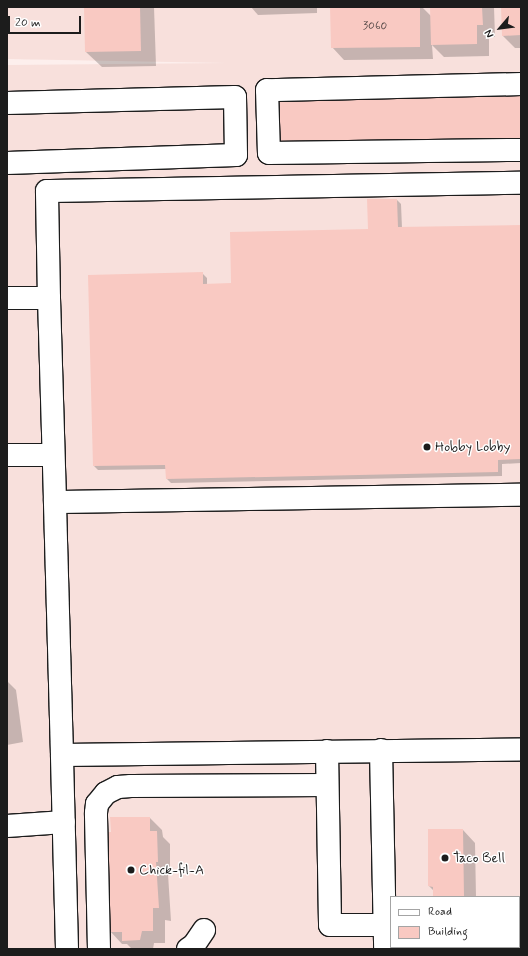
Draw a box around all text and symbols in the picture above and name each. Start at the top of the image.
scale bar [10,8,83,34]
north arrow [480,8,520,48]
text: 20 m [15,15,41,31]
house number: 3060 [363,20,387,34]
text: N [482,27,497,40]
place label: Hobby Lobby [435,439,513,455]
marker: Hobby Lobby [422,442,432,452]
place label: Taco Bell [453,850,504,866]
marker: Taco Bell [440,853,450,863]
place label: Chick-fil-A [139,862,204,878]
marker: Chick-fil-A [126,865,136,875]
legend [390,896,520,948]
text: Road [428,904,452,920]
text: Building [428,924,468,940]

